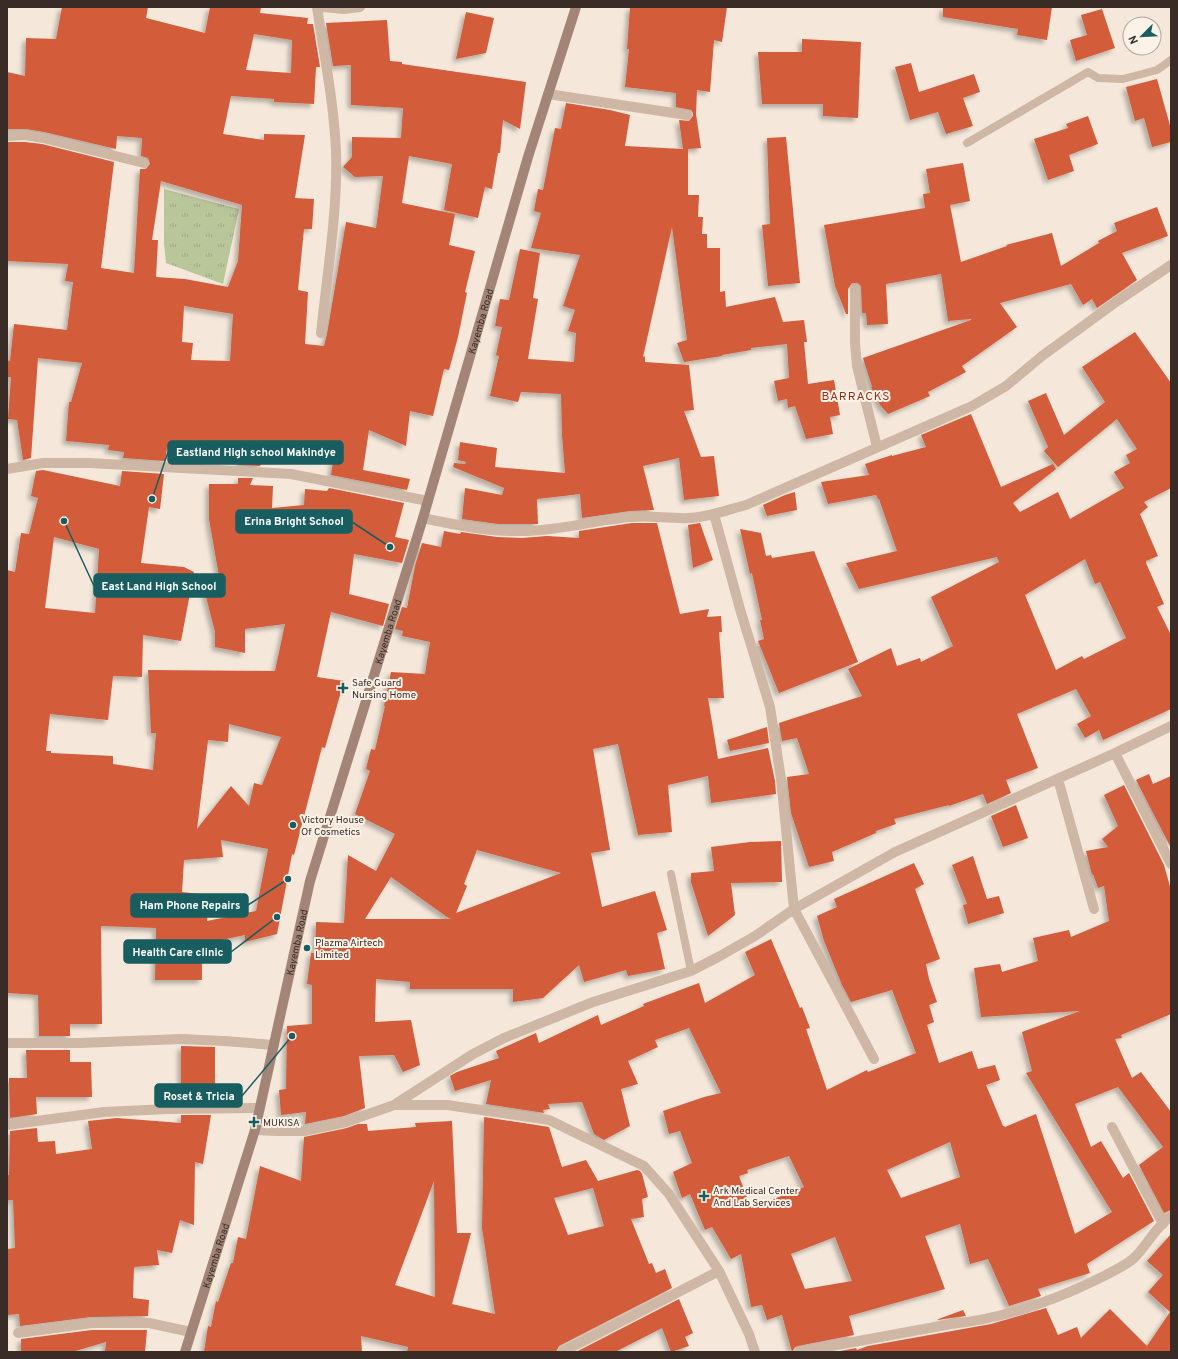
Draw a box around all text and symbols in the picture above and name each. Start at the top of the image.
north arrow [1122,16,1162,56]
text: N [1126,33,1142,46]
street label: Kayemba Road [466,287,497,356]
district label: BARRACKS [821,389,891,405]
callout: Eastland High school Makindye [168,441,343,464]
text: Eastland High school Makindye [176,446,336,460]
callout: Erina Bright School [236,510,352,533]
text: Erina Bright School [244,515,344,529]
callout: East Land High School [94,574,225,597]
text: East Land High School [102,580,216,594]
street label: Kayemba Road [373,598,405,666]
place label: Safe Guard Nursing Home [352,677,416,702]
marker: Safe Guard Nursing Home [337,682,349,694]
place label: Victory House Of Cosmetics [301,814,364,839]
marker: Victory House Of Cosmetics [288,820,298,830]
callout: Ham Phone Repairs [131,894,248,917]
text: Ham Phone Repairs [140,899,240,913]
street label: Kayemba Road [284,908,312,977]
place label: Plazma Airtech Limited [315,937,383,962]
callout: Health Care clinic [124,940,231,963]
marker: Plazma Airtech Limited [302,943,312,953]
text: Health Care clinic [133,946,224,960]
callout: Roset & Tricia [155,1084,242,1107]
text: Roset & Tricia [163,1090,235,1104]
marker: MUKISA [248,1116,260,1128]
place label: MUKISA [263,1117,300,1130]
place label: Ark Medical Center And Lab Services [713,1185,799,1210]
marker: Ark Medical Center And Lab Services [698,1190,710,1202]
street label: Kayemba Road [200,1222,233,1290]

